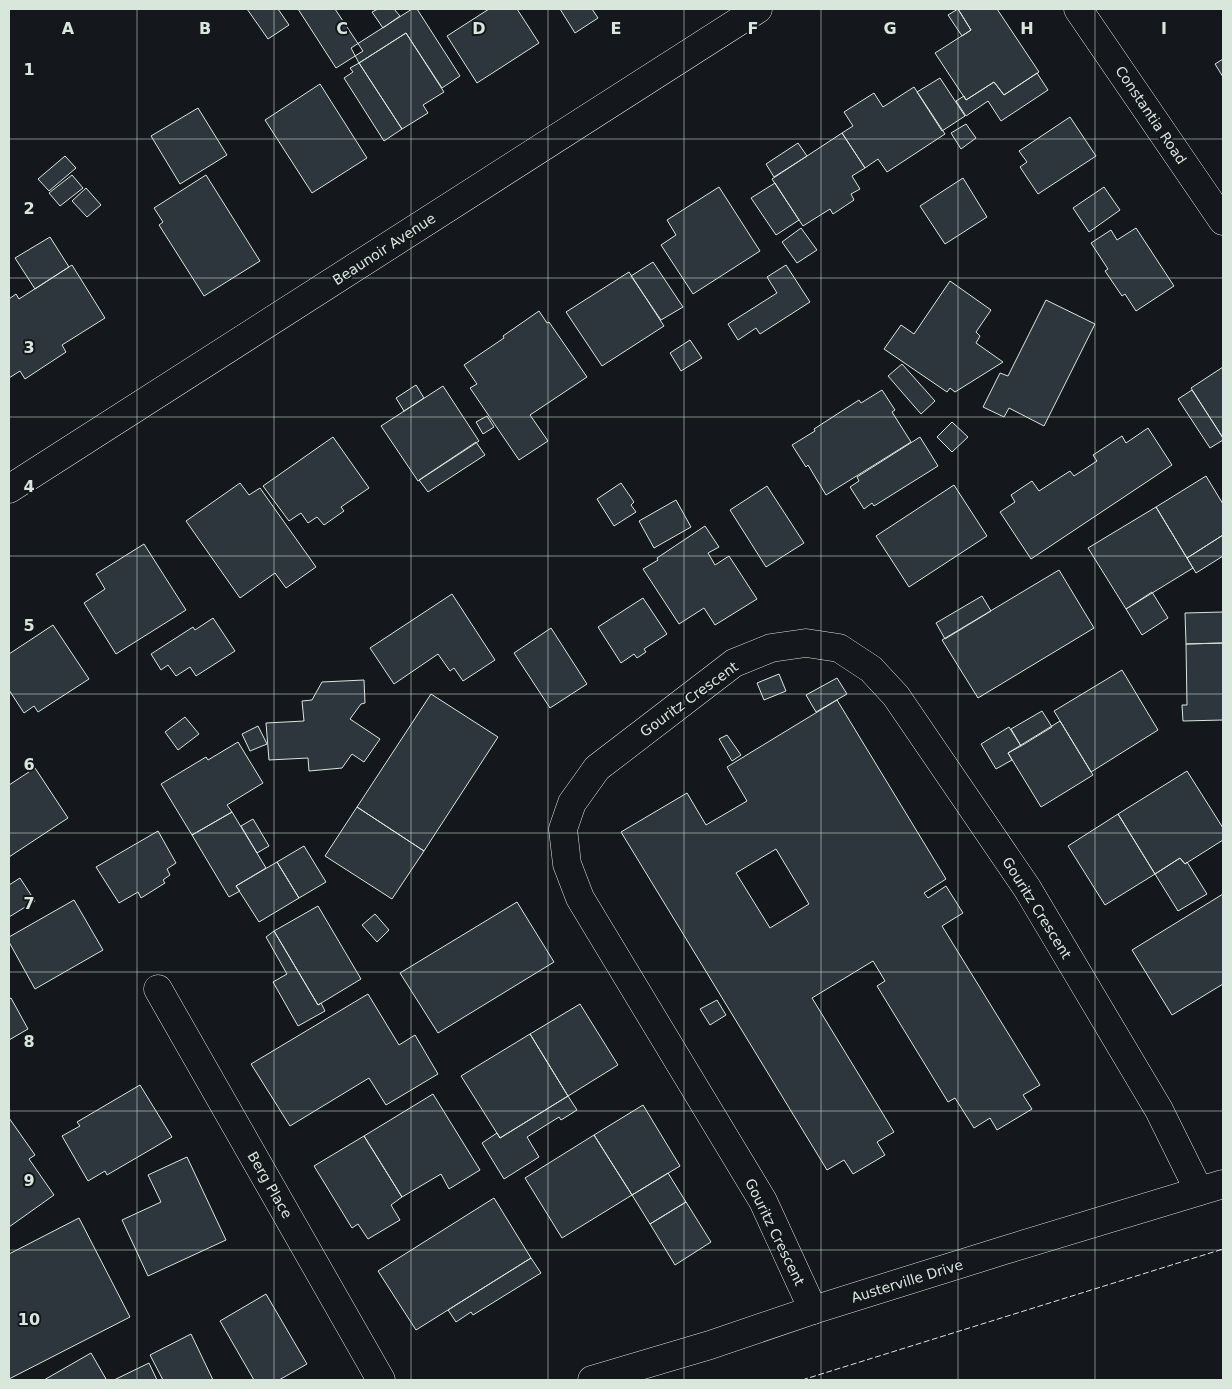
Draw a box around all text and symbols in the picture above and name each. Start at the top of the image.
text: A [62,19,75,38]
text: B [199,19,211,38]
text: C [336,19,348,38]
text: D [472,19,486,38]
text: E [611,19,621,38]
text: F [748,19,758,38]
text: G [883,19,897,38]
text: H [1020,19,1034,38]
text: I [1161,19,1167,38]
text: 1 [23,60,35,79]
street label: Constantia Road [1112,63,1190,167]
text: 2 [23,199,35,218]
street label: Beaunoir Avenue [330,210,438,288]
text: 3 [23,338,35,357]
text: 4 [23,477,35,496]
text: 5 [23,616,35,635]
street label: Gouritz Crescent [637,658,741,740]
text: 6 [23,755,35,774]
street label: Gouritz Crescent [999,854,1075,962]
text: 7 [23,894,35,913]
text: 8 [23,1032,35,1051]
street label: Berg Place [244,1149,296,1221]
text: 9 [23,1171,35,1190]
street label: Gouritz Crescent [742,1176,808,1289]
street label: Austerville Drive [849,1256,965,1306]
text: 10 [18,1310,40,1329]

